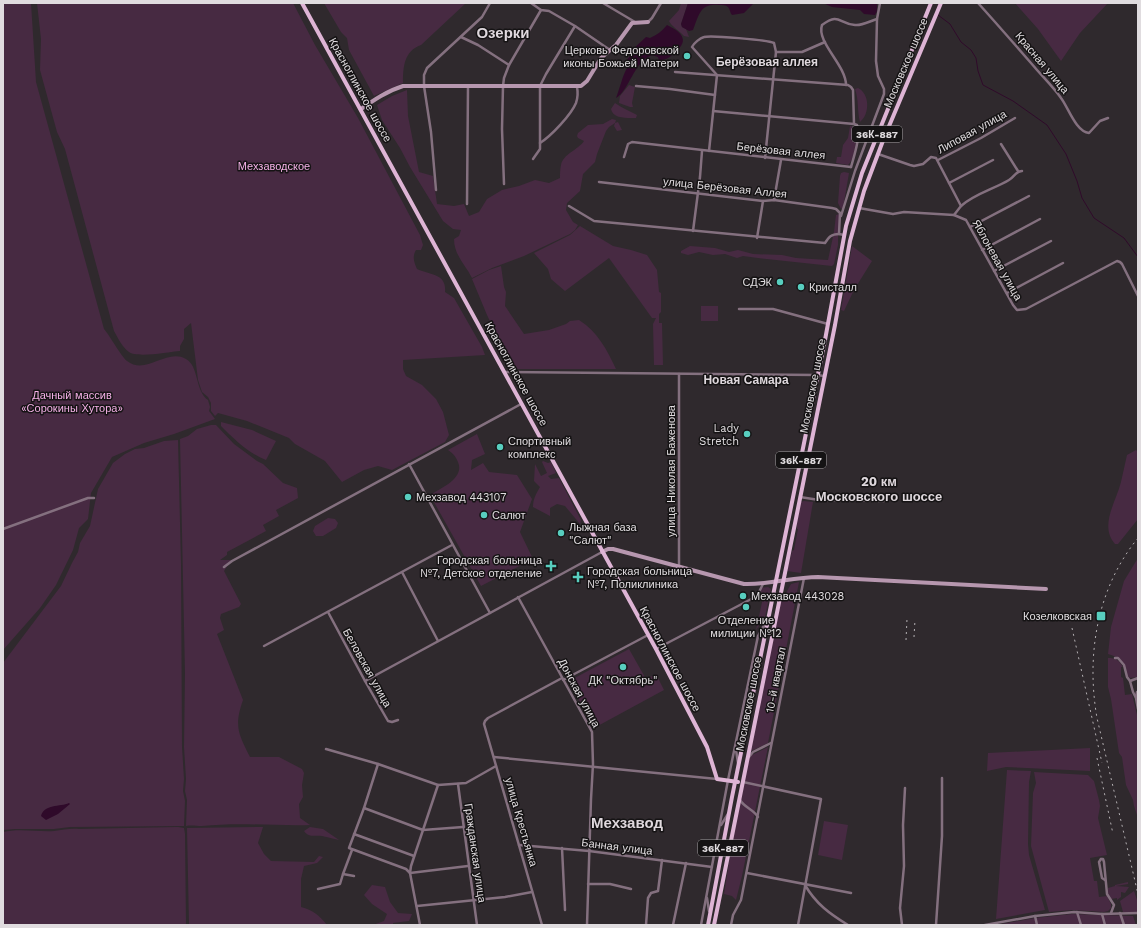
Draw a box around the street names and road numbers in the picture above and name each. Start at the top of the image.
street label: Московское шоссе [881,16,931,110]
street label: Красная улица [1012,30,1072,97]
street label: Красноглинское шоссе [326,36,394,144]
street label: Липовая улица [935,107,1010,156]
road number: 36К-887 [852,126,902,142]
street label: Берёзовая аллея [736,140,826,162]
street label: улица Берёзовая Аллея [662,175,788,201]
street label: Яблоневая улица [969,217,1025,303]
street label: Красноглинское шоссе [482,320,550,428]
street label: Московское шоссе [797,338,829,434]
street label: улица Николая Баженова [665,404,678,537]
road number: 36К-887 [776,452,826,468]
street label: Красноглинское шоссе [637,604,703,714]
street label: Беловская улица [340,626,394,710]
street label: 10-й квартал [763,646,789,714]
street label: Донская улица [555,656,603,731]
street label: Московское шоссе [733,656,765,752]
street label: улица Крестьянка [502,776,540,869]
street label: Гражданская улица [462,802,489,904]
street label: Банная улица [581,836,654,858]
road number: 36К-887 [698,840,748,856]

